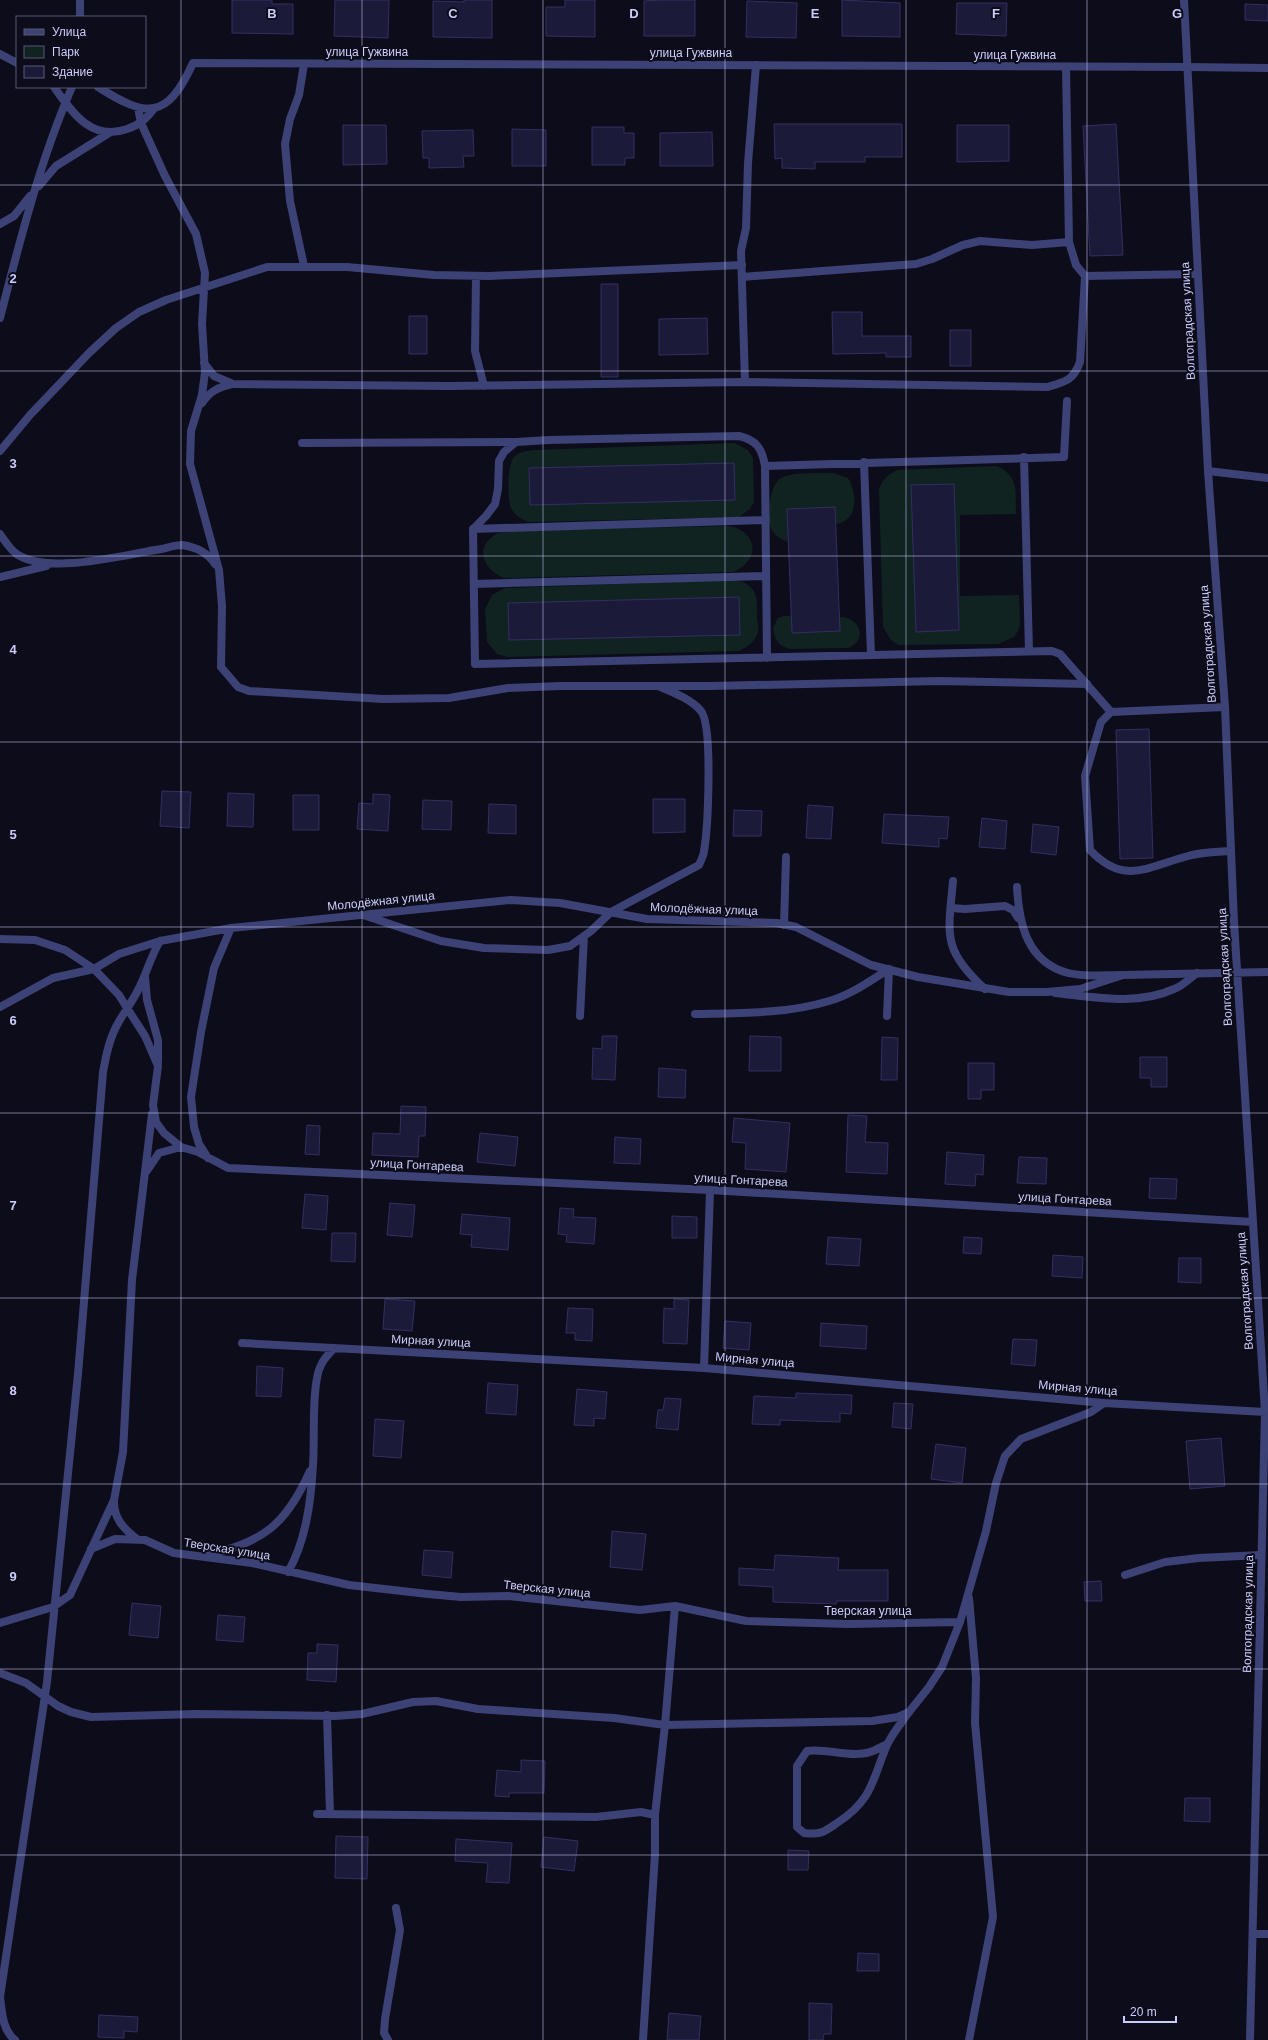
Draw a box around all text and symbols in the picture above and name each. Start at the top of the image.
text: B [267,6,277,21]
text: C [448,6,458,21]
text: D [629,6,639,21]
text: E [811,6,820,21]
text: F [992,6,1000,21]
text: G [1172,6,1182,21]
legend [16,16,146,88]
text: Улица [52,25,86,39]
text: Парк [52,45,80,59]
street label: улица Гужвина [326,45,409,59]
street label: улица Гужвина [650,46,733,60]
street label: улица Гужвина [974,48,1057,62]
text: Здание [52,65,93,79]
street label: Волгоградская улица [1178,261,1198,380]
text: 2 [9,271,17,286]
text: 3 [9,456,17,471]
street label: Волгоградская улица [1197,584,1219,703]
text: 4 [9,642,17,657]
text: 5 [9,827,17,842]
street label: Молодёжная улица [327,888,436,914]
street label: Молодёжная улица [650,900,758,918]
street label: Волгоградская улица [1215,907,1235,1026]
text: 6 [9,1013,17,1028]
street label: улица Гонтарева [370,1156,464,1174]
street label: улица Гонтарева [694,1171,788,1189]
street label: улица Гонтарева [1018,1190,1112,1208]
text: 7 [9,1198,17,1213]
street label: Волгоградская улица [1234,1231,1256,1350]
street label: Мирная улица [391,1332,471,1350]
street label: Мирная улица [715,1350,796,1370]
street label: Мирная улица [1038,1378,1119,1398]
text: 8 [9,1383,17,1398]
street label: Тверская улица [183,1535,272,1563]
street label: Волгоградская улица [1240,1555,1256,1673]
text: 9 [9,1569,17,1584]
street label: Тверская улица [503,1577,592,1601]
street label: Тверская улица [824,1604,912,1618]
scale bar [1124,1998,1176,2024]
text: 20 m [1130,2005,1157,2019]

